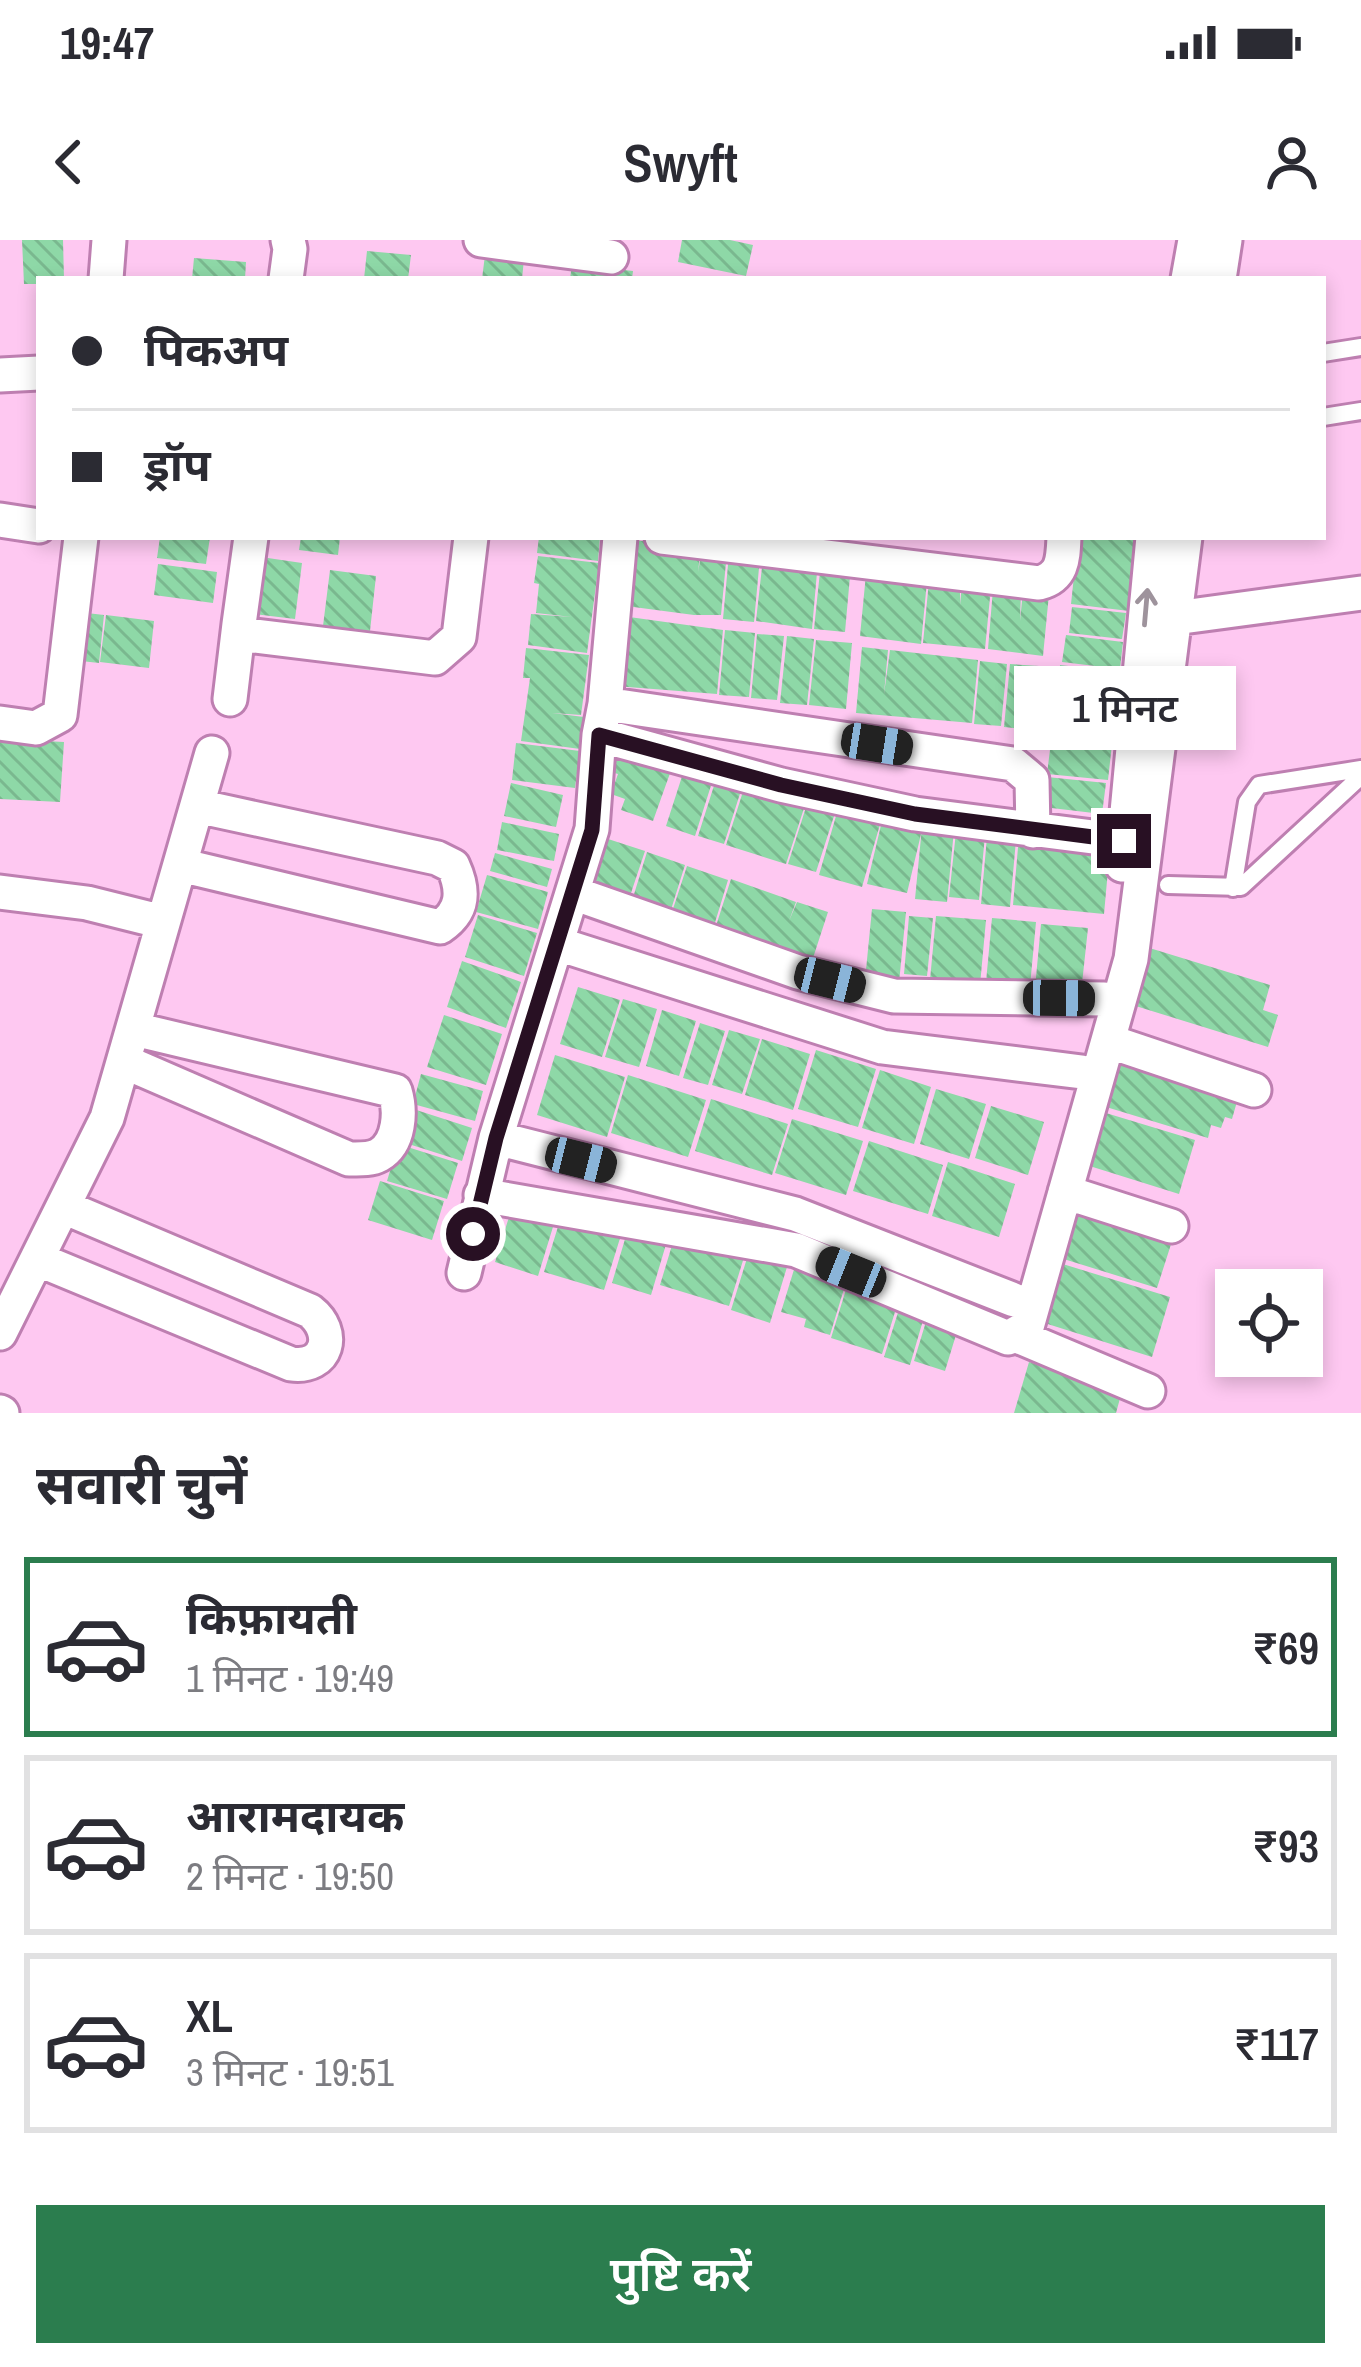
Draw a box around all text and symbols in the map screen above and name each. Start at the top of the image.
text: 19:47 [60,12,154,73]
text: Swyft [623,126,738,199]
icon: back [36,129,102,195]
icon: person [1259,129,1325,195]
text: पिकअप [144,319,288,380]
text: ड्रॉप [144,434,211,495]
one-way arrow [1135,588,1158,627]
callout: 1 मिनट [1013,667,1235,751]
text: 1 मिनट [1072,682,1178,734]
car [839,721,915,767]
route end [1097,814,1151,868]
car [791,954,869,1006]
car [1023,979,1095,1017]
car [542,1134,620,1186]
route start [446,1207,500,1261]
car [811,1242,891,1302]
map controls [1215,1269,1323,1377]
button: locate [1215,1269,1323,1377]
text: सवारी चुनें [36,1448,247,1521]
text: किफ़ायती [186,1587,357,1648]
icon: car [42,1593,150,1701]
text: ₹69 [1252,1617,1319,1678]
text: 1 मिनट · 19:49 [186,1652,394,1704]
text: आरामदायक [186,1785,404,1846]
icon: car [42,1791,150,1899]
text: ₹93 [1252,1815,1319,1876]
text: 2 मिनट · 19:50 [186,1850,394,1902]
text: XL [186,1985,233,2046]
icon: car [42,1989,150,2097]
text: ₹117 [1234,2013,1319,2074]
text: 3 मिनट · 19:51 [186,2046,394,2098]
button: पुष्टि करें [36,2205,1325,2343]

